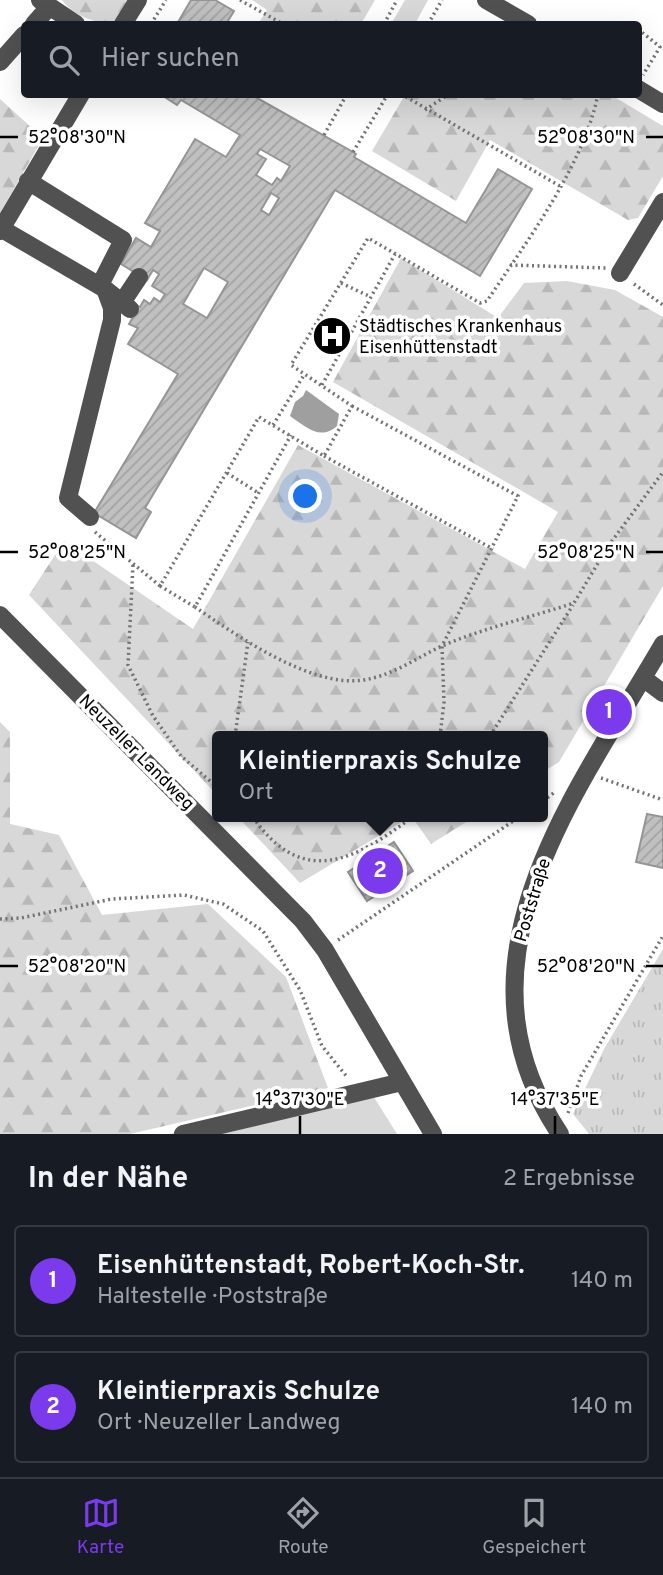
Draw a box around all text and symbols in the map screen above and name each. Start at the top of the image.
search box [21,21,642,98]
icon: search [45,41,83,79]
text: Hier suchen [101,43,240,76]
text: 52°08'30"N [28,127,126,150]
text: 52°08'30"N [537,127,635,150]
hospital icon: Städtisches Krankenhaus Eisenhüttenstadt [311,315,353,357]
place label: Städtisches Krankenhaus Eisenhüttenstadt [359,316,562,360]
your location [288,479,322,513]
text: 52°08'25"N [28,542,126,565]
text: 52°08'25"N [537,542,635,565]
pin: 1 [586,686,632,738]
street label: Neuzeller Landweg [73,690,199,816]
popup [212,731,548,822]
text: Kleintierpraxis Schulze [239,746,521,779]
text: Ort [239,779,273,808]
pin: 2 [357,845,403,897]
street label: Poststraße [510,856,557,945]
text: 52°08'20"N [28,956,126,979]
text: 52°08'20"N [537,956,635,979]
text: 14°37'30"E [255,1089,345,1112]
text: 14°37'35"E [511,1089,599,1112]
text: In der Nähe [28,1161,188,1198]
text: 2 Ergebnisse [503,1165,635,1194]
text: Eisenhüttenstadt, Robert-Koch-Str. [97,1250,525,1283]
text: 1 [48,1267,58,1296]
text: 140 m [571,1267,633,1296]
text: Haltestelle · Poststraße [97,1283,328,1312]
text: Kleintierpraxis Schulze [97,1376,380,1409]
text: 2 [46,1393,60,1422]
text: 140 m [571,1393,633,1422]
text: Ort · Neuzeller Landweg [97,1409,341,1438]
tab: Karte [77,1494,124,1560]
tab: Route [278,1494,329,1560]
tab: Gespeichert [482,1494,586,1560]

